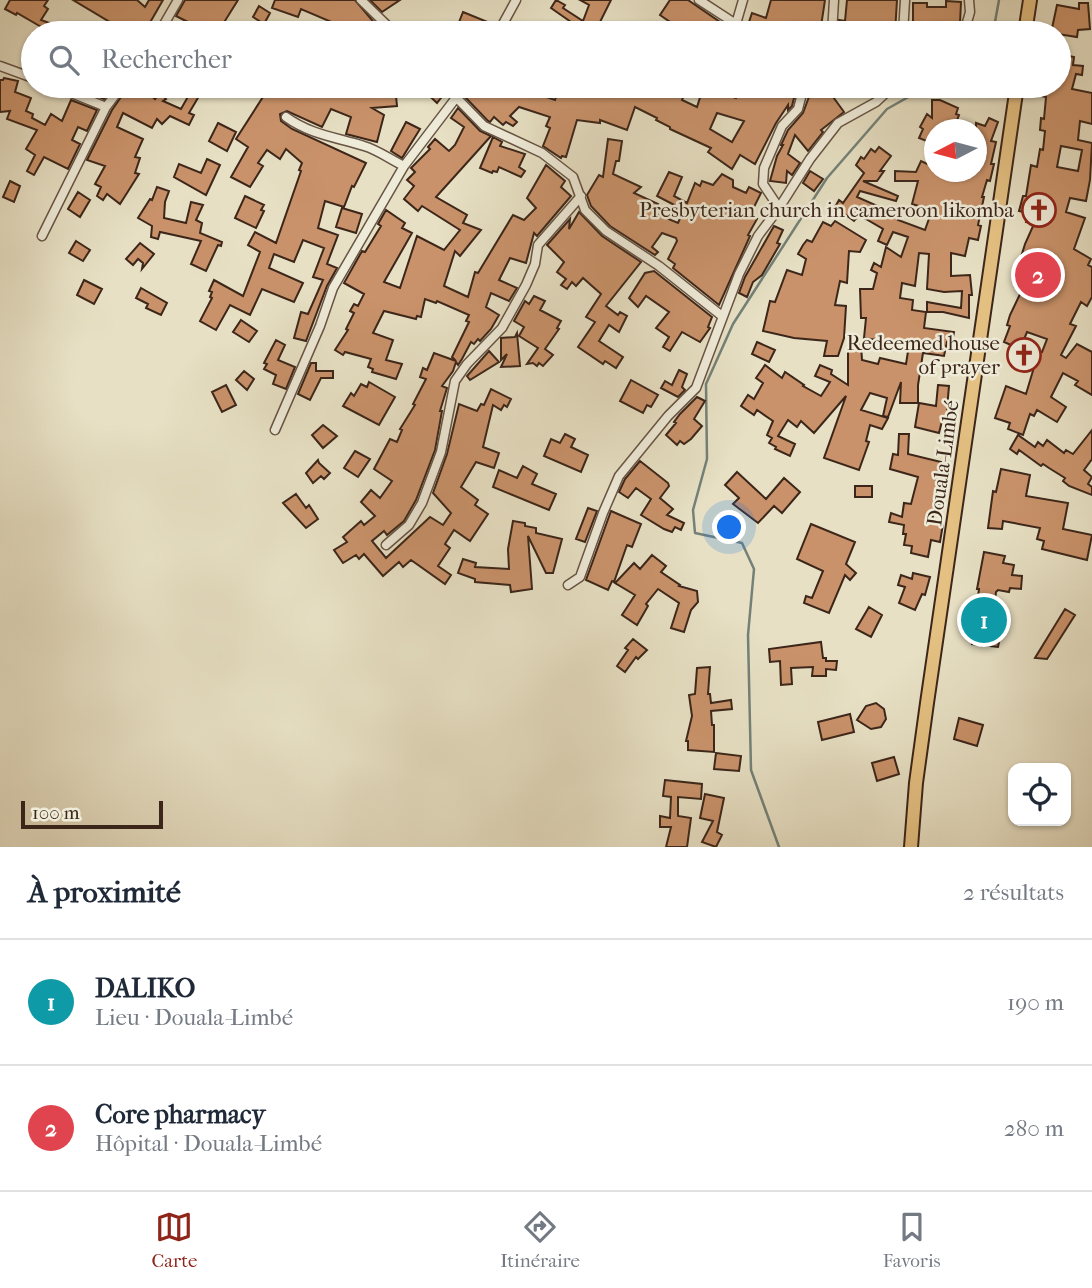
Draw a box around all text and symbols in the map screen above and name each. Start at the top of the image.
search box [21,21,1071,98]
icon: search [45,41,83,79]
text: Rechercher [101,44,232,75]
north arrow [924,119,987,182]
church icon: Presbyterian church in cameroon likomba [1020,191,1058,229]
place label: Presbyterian church in cameroon likomba [639,198,1014,222]
pin: 2 [1015,249,1061,301]
place label: Redeemed house of prayer [847,331,1000,379]
church icon: Redeemed house of prayer [1005,336,1043,374]
street label: Douala-Limbé [922,399,964,527]
your location [712,510,746,544]
pin: 1 [961,594,1007,646]
map controls [1008,763,1071,826]
button: locate [1008,763,1071,826]
scale bar [21,798,163,830]
text: 100 m [32,802,80,824]
text: À proximité [28,875,181,910]
text: 2 résultats [963,879,1064,906]
text: DALIKO [95,973,195,1004]
text: 1 [47,989,55,1016]
text: 190 m [1007,989,1064,1016]
text: Lieu · Douala-Limbé [95,1004,293,1031]
text: Core pharmacy [95,1099,265,1130]
text: 2 [45,1115,57,1142]
text: 280 m [1004,1115,1064,1142]
text: Hôpital · Douala-Limbé [95,1130,322,1157]
tab: Carte [151,1208,197,1272]
tab: Itinéraire [500,1208,580,1272]
tab: Favoris [883,1208,941,1272]

